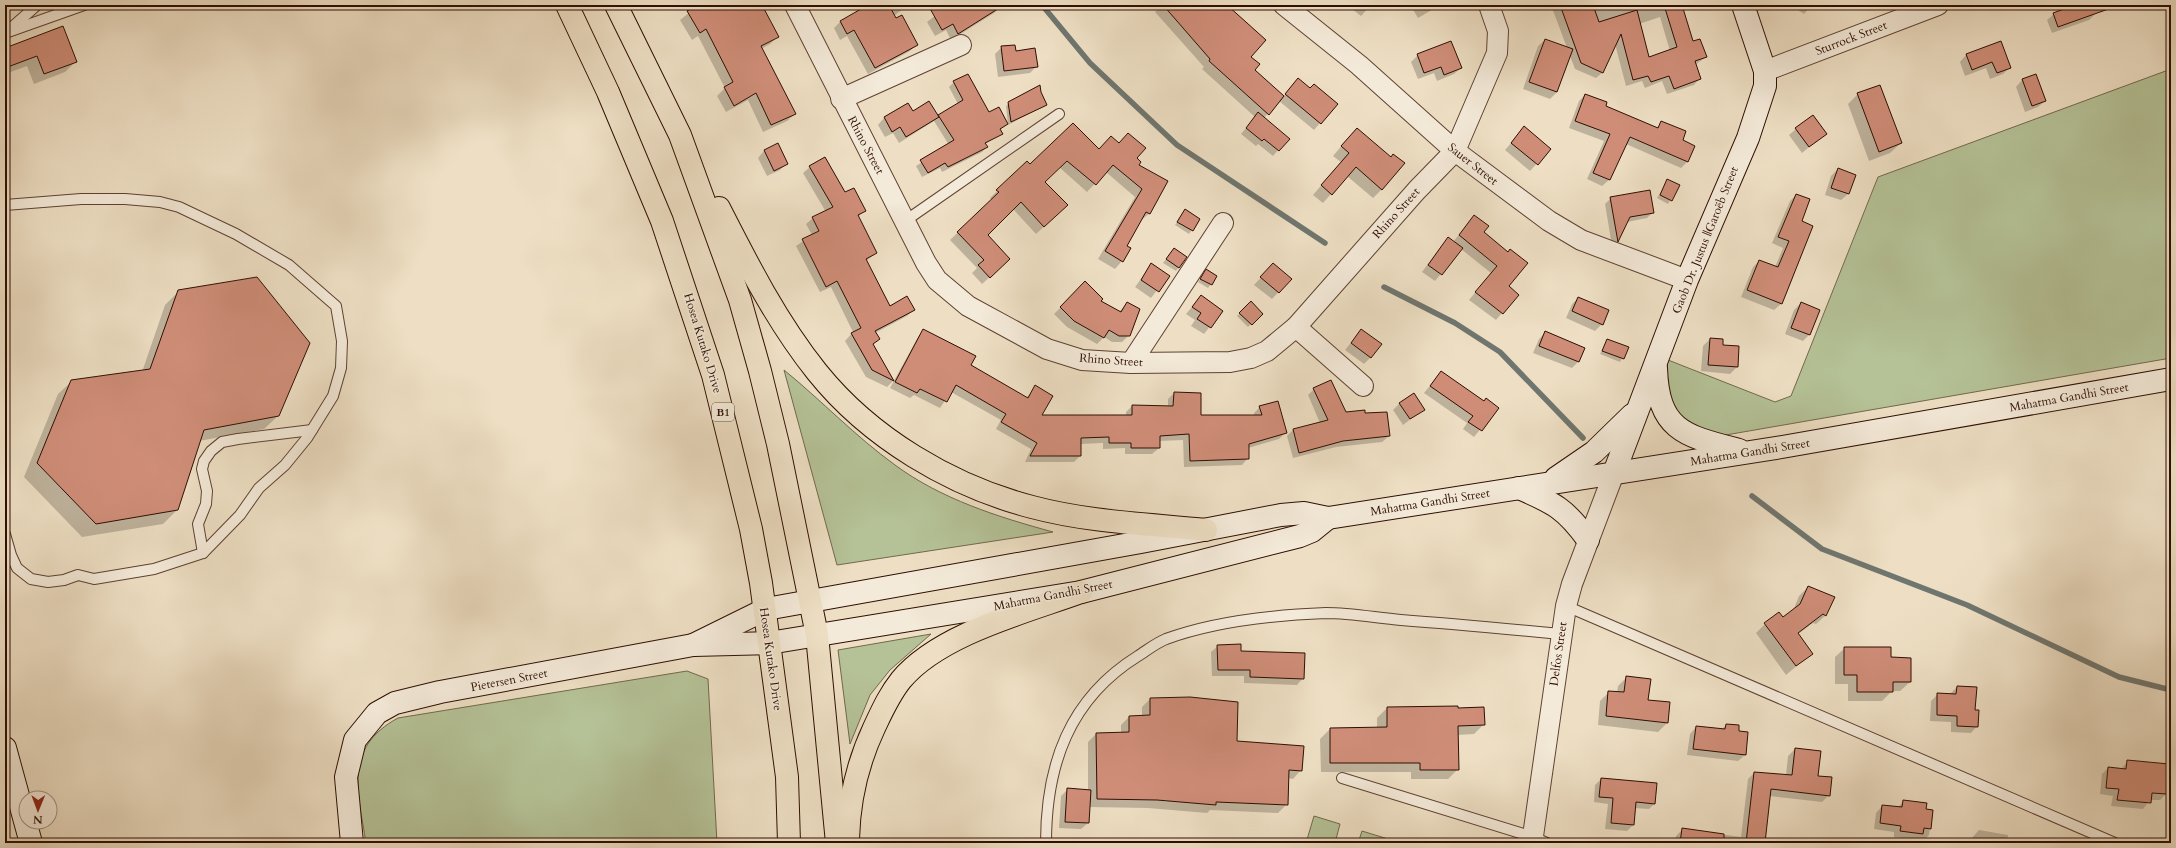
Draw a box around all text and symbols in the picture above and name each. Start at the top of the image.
street label: Sturrock Street [1813,17,1889,59]
street label: Rhino Street [844,113,888,177]
street label: Sauer Street [1445,139,1502,189]
street label: Gaob Dr. Justus ǁGaroëb Street [1668,164,1742,316]
street label: Rhino Street [1369,184,1423,242]
street label: Hosea Kutako Drive [680,291,726,395]
street label: Rhino Street [1079,350,1144,370]
street label: Mahatma Gandhi Street [2008,379,2130,415]
road number: B1 [712,403,734,421]
street label: Mahatma Gandhi Street [1689,435,1811,469]
street label: Mahatma Gandhi Street [1369,485,1491,519]
street label: Mahatma Gandhi Street [992,576,1114,614]
street label: Hosea Kutako Drive [756,606,786,712]
street label: Delfos Street [1546,621,1570,687]
street label: Pietersen Street [469,665,549,695]
north arrow [18,790,58,830]
text: N [32,812,43,827]

